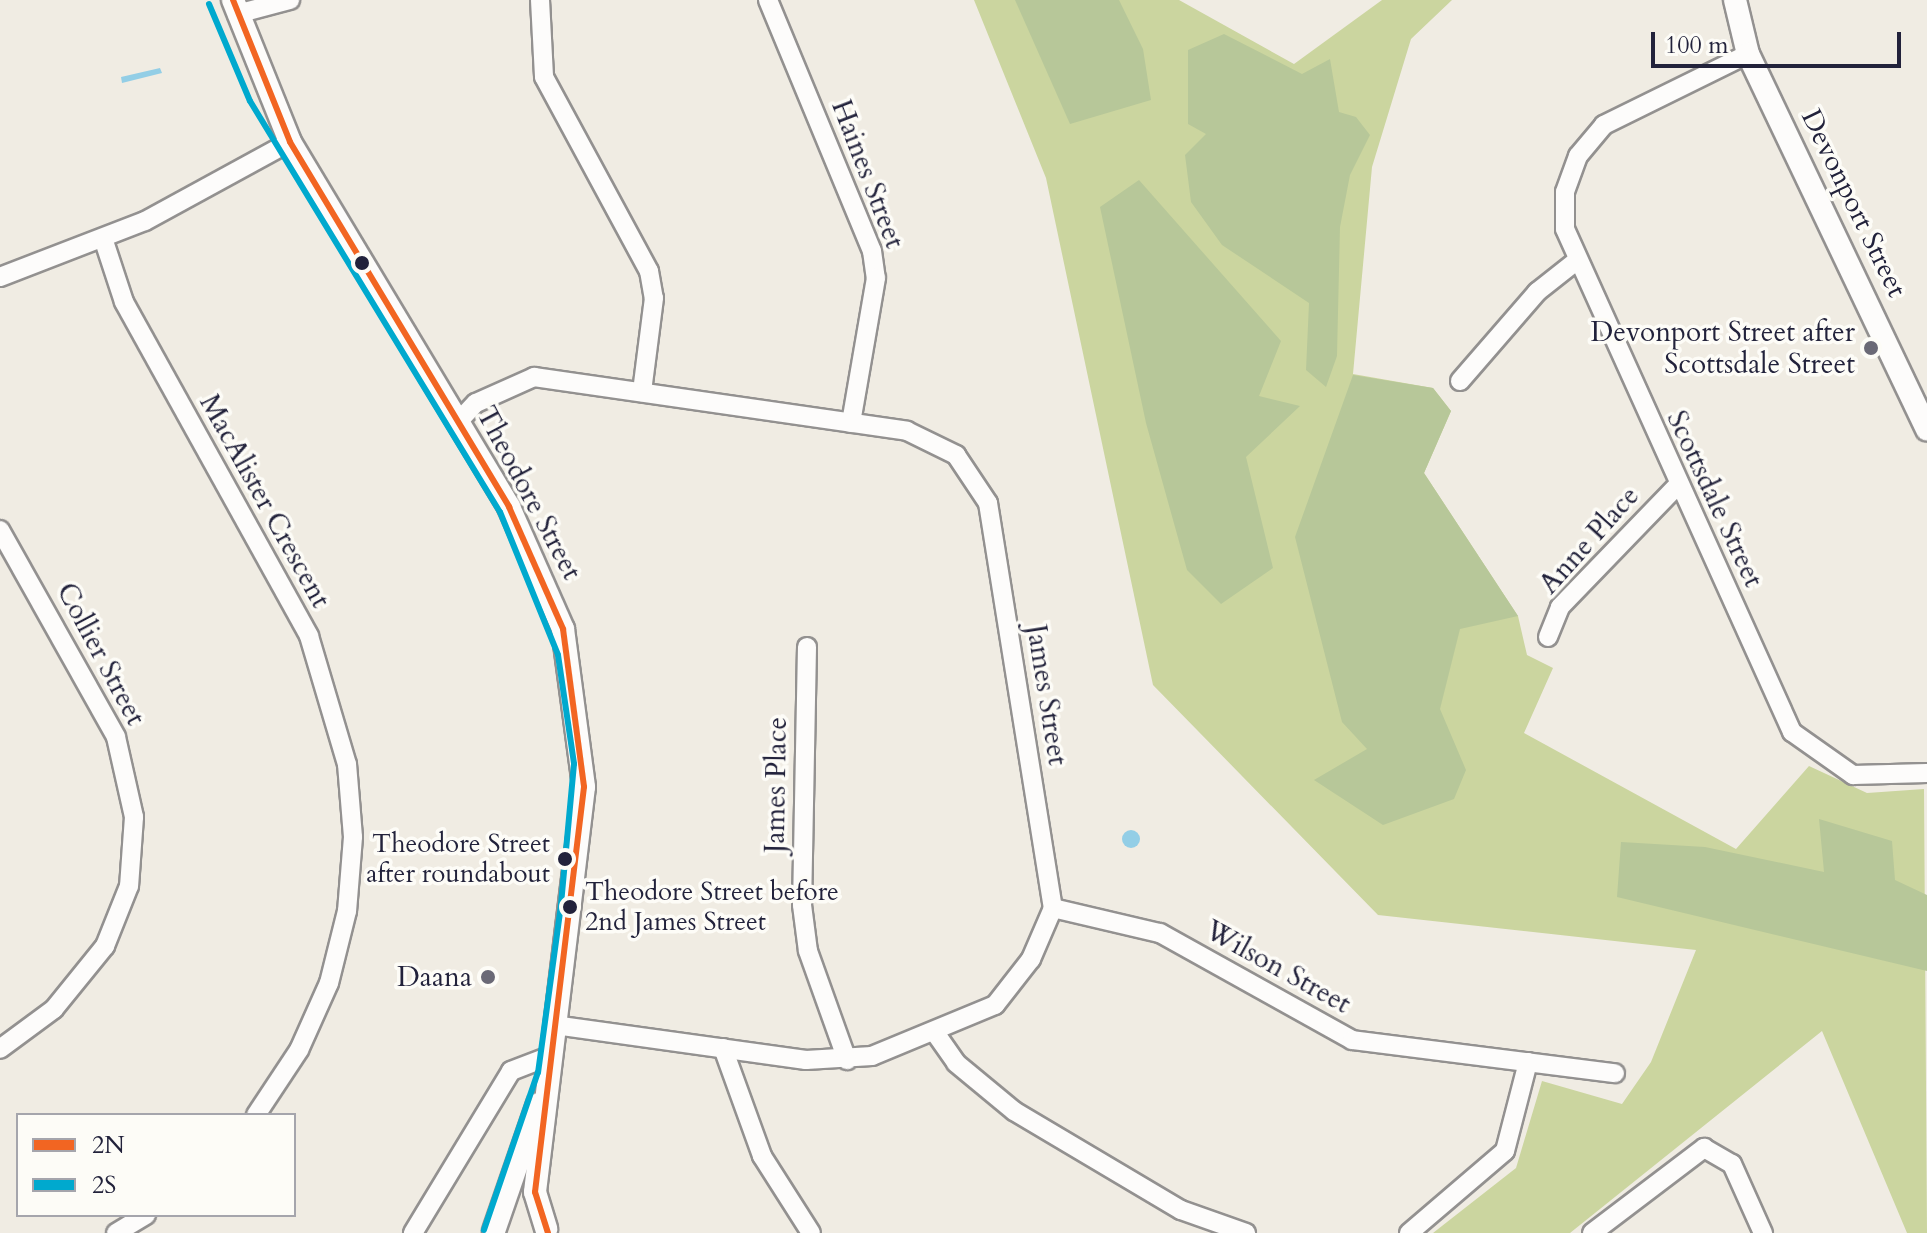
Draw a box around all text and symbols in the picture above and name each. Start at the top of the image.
scale bar [1655,16,1905,66]
text: 100 m [1665,29,1729,62]
street label: Haines Street [824,95,912,253]
street label: Devonport Street [1794,104,1914,302]
unlabelled marker [354,255,370,271]
place label: Devonport Street after Scottsdale Street [1590,315,1855,381]
marker: Devonport Street after Scottsdale Street [1862,339,1880,357]
street label: MacAlister Crescent [192,388,338,614]
street label: Theodore Street [469,401,589,585]
street label: Scottsdale Street [1659,405,1771,593]
street label: Anne Place [1532,479,1646,601]
street label: Collier Street [49,577,153,731]
street label: James Street [1019,622,1075,768]
street label: James Place [758,717,794,853]
place label: Theodore Street after roundabout [366,828,550,890]
marker: Theodore Street after roundabout [557,851,573,867]
place label: Theodore Street before 2nd James Street [585,876,839,938]
marker: Theodore Street before 2nd James Street [562,899,578,915]
street label: Wilson Street [1199,913,1357,1021]
place label: Daana [397,960,472,994]
marker: Daana [479,968,497,986]
legend [16,1113,296,1217]
text: 2N [92,1129,125,1162]
text: 2S [92,1169,116,1202]

